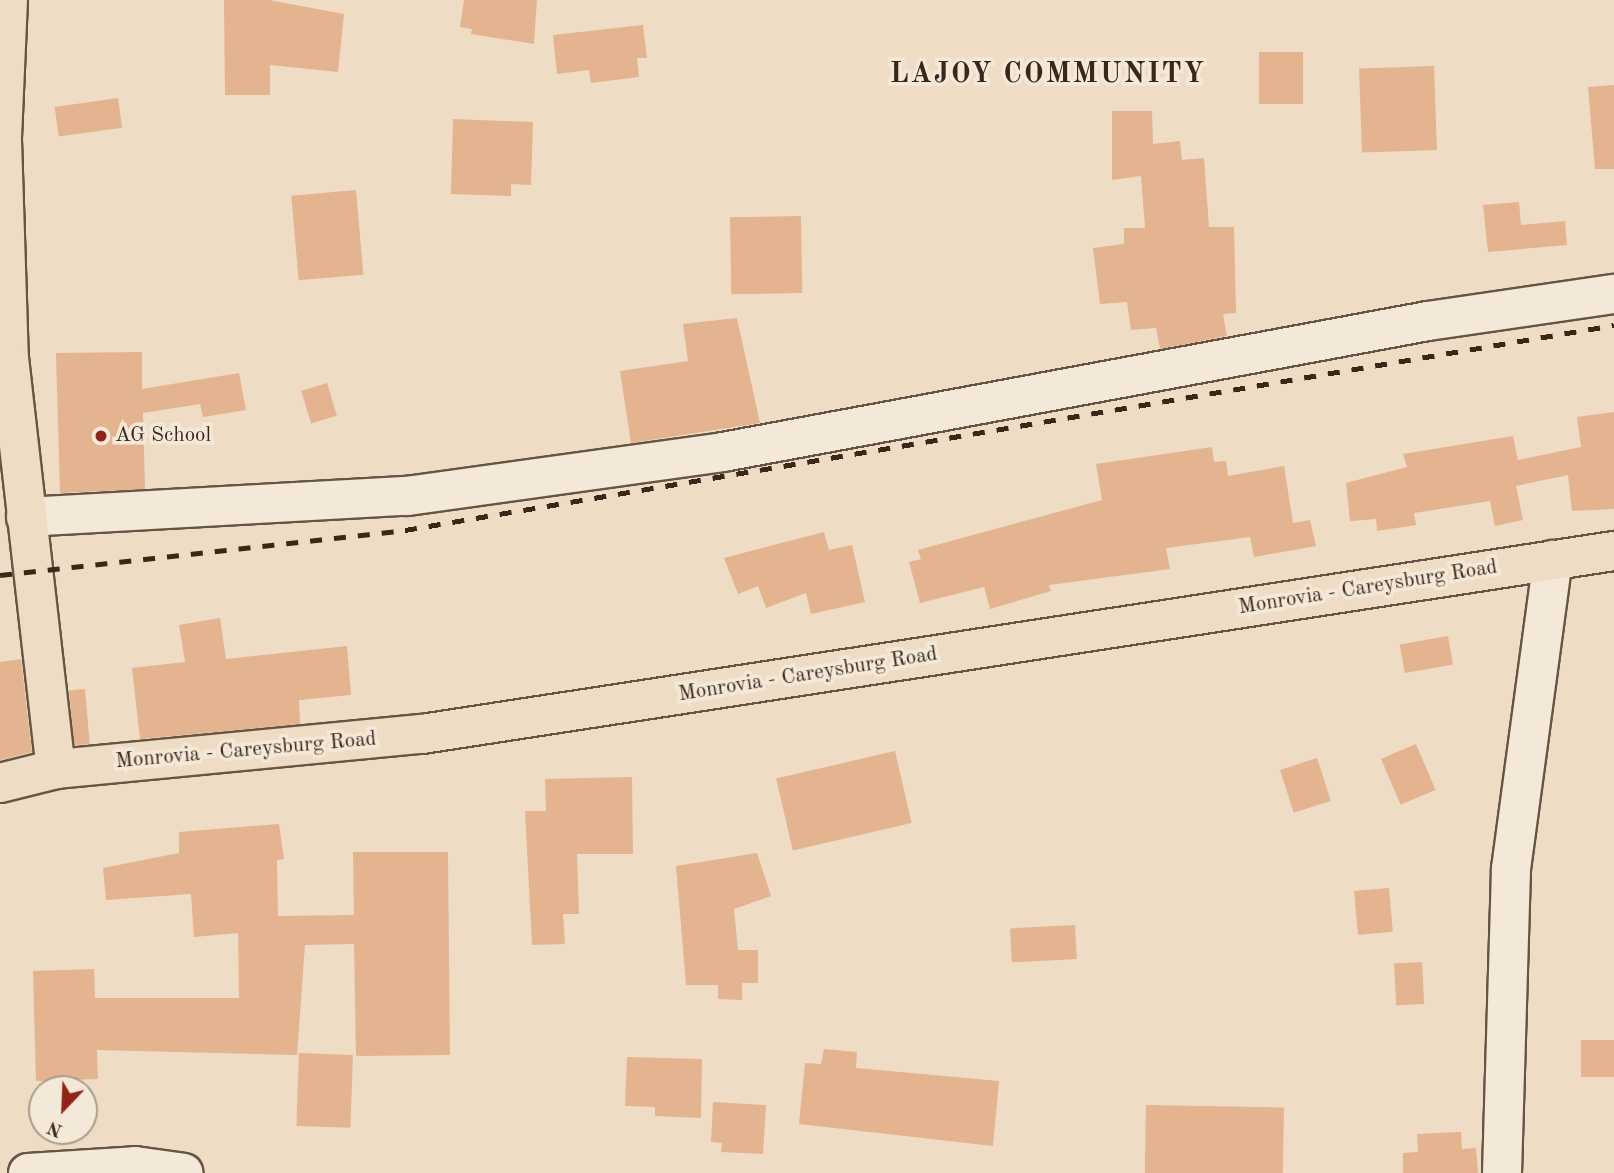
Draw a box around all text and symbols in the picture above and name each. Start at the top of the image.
district label: LAJOY COMMUNITY [892,58,1204,92]
place label: AG School [115,423,211,449]
marker: AG School [93,428,109,444]
street label: Monrovia - Careysburg Road [1237,555,1499,621]
street label: Monrovia - Careysburg Road [677,642,939,708]
street label: Monrovia - Careysburg Road [115,727,377,775]
north arrow [28,1075,98,1145]
text: N [45,1116,66,1140]

